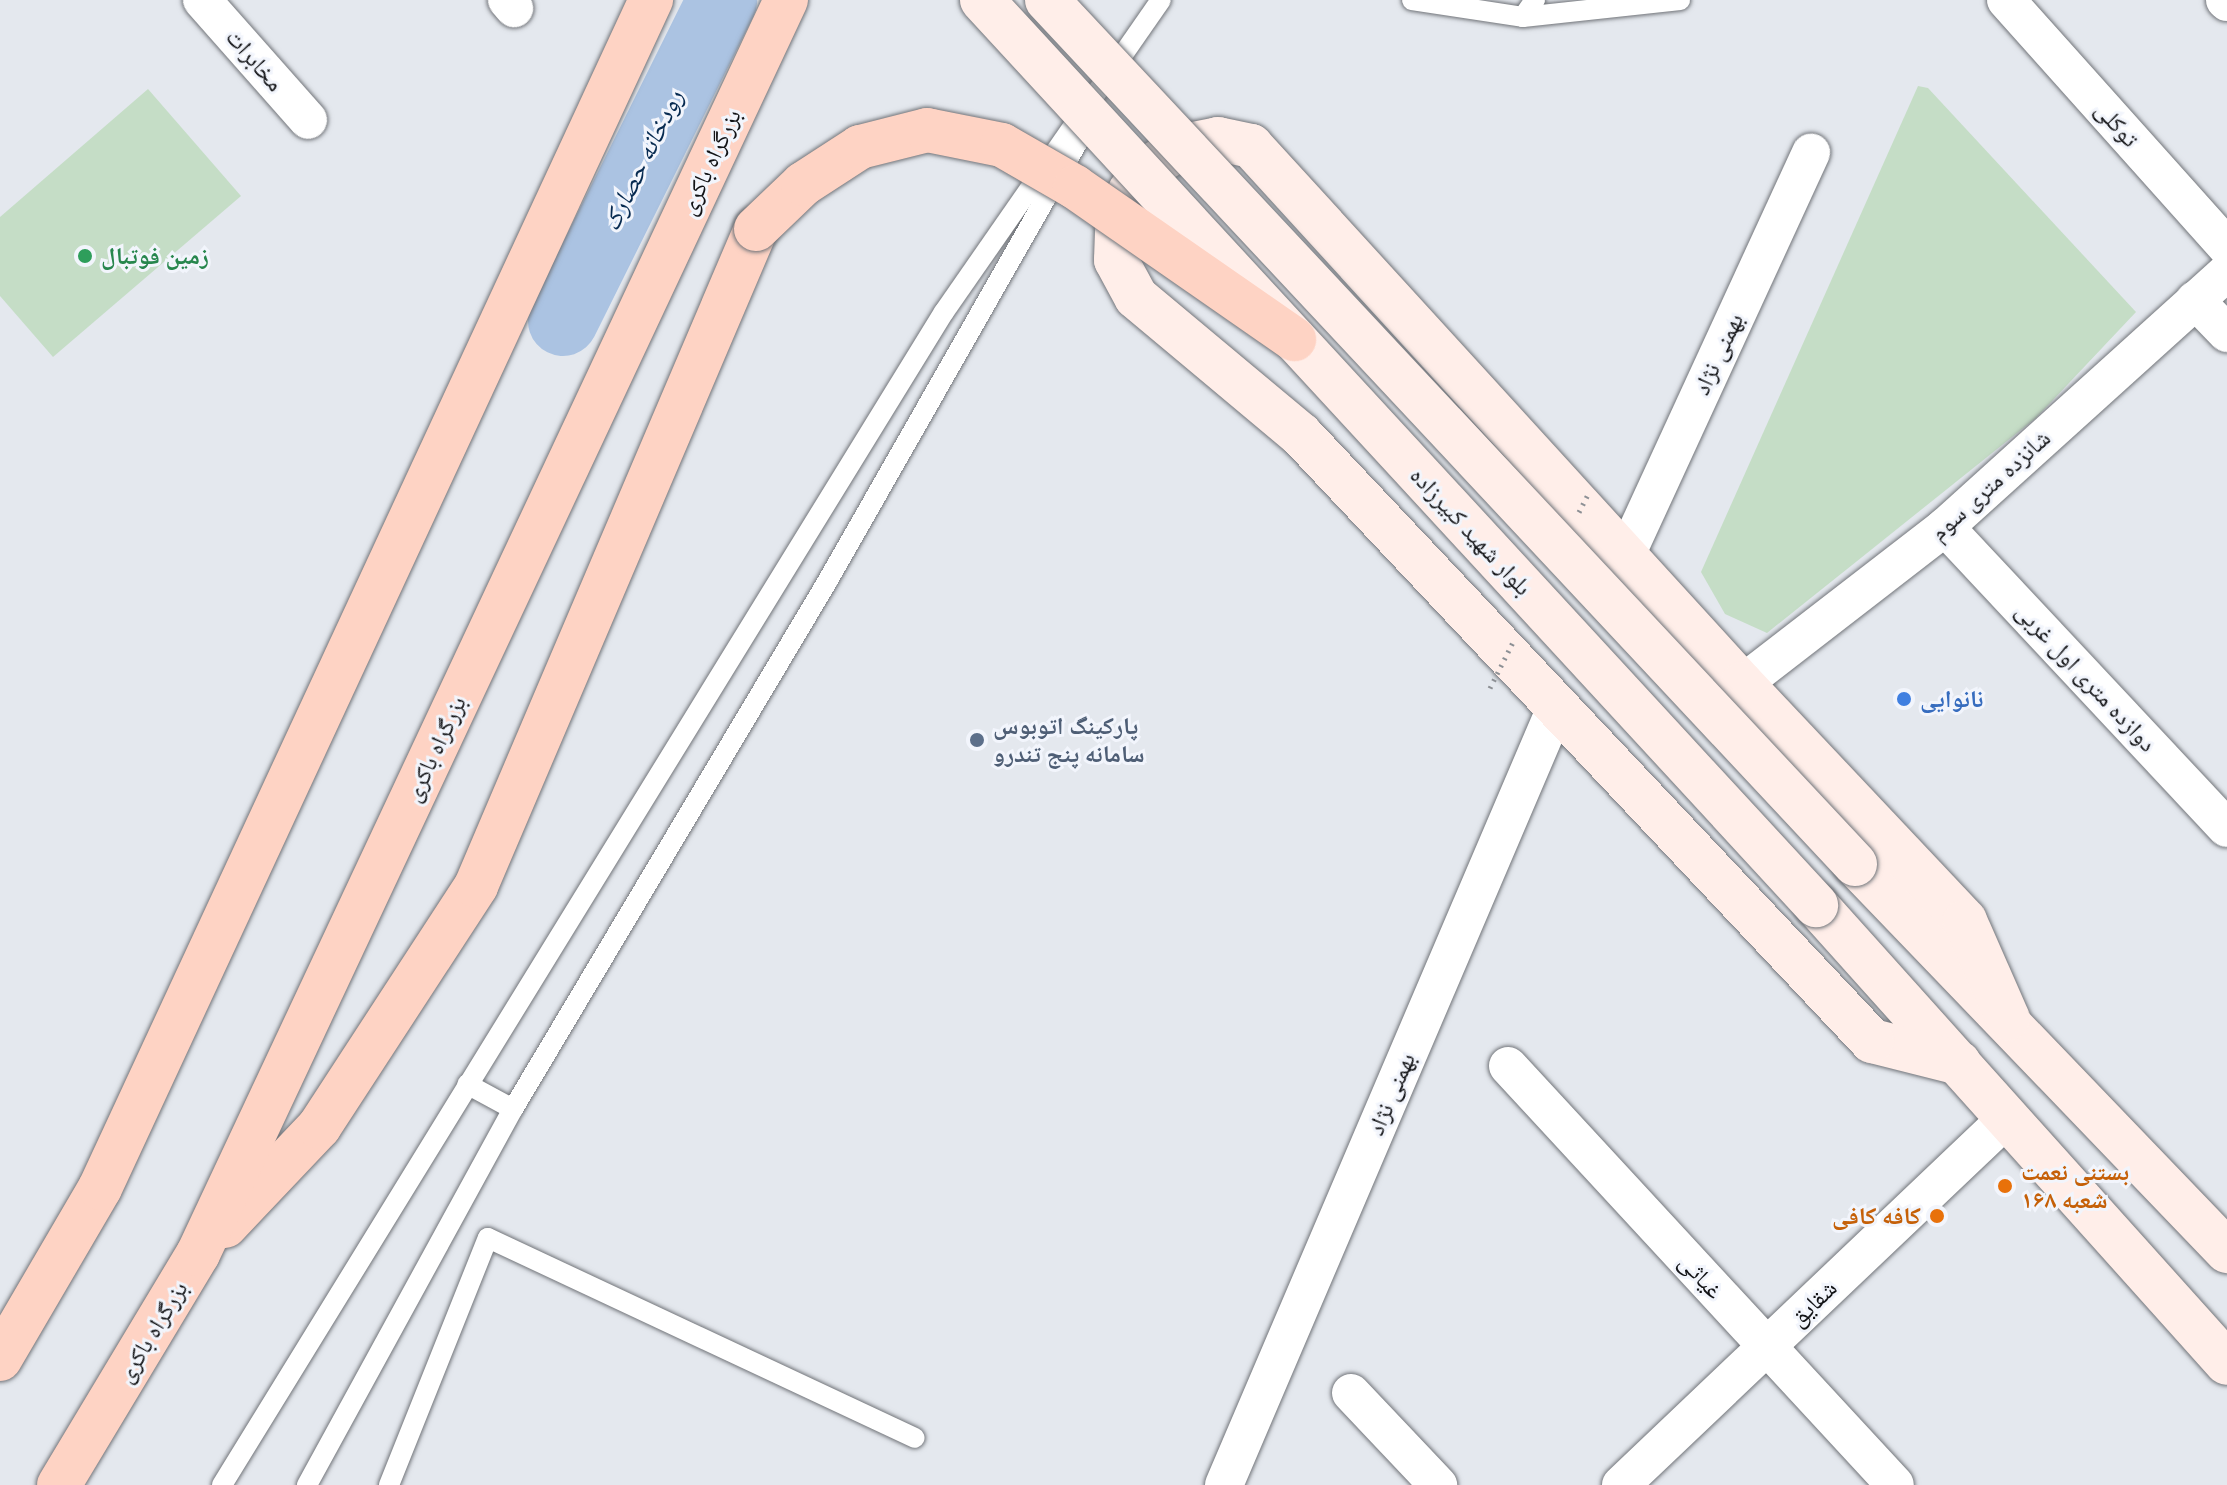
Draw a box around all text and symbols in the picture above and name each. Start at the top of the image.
street label: مخابرات [220,23,290,97]
water label: رودخانه حصارک [594,84,690,236]
street label: توکلی [2089,95,2145,153]
street label: بزرگراه باکری [673,104,747,220]
place label: زمین فوتبال [101,242,209,270]
marker: زمین فوتبال [76,247,94,265]
street label: بهمنی نژاد [1687,309,1749,399]
street label: شانزده متری سوم [1924,423,2056,547]
street label: بلوار شهید کبیرزاده [1404,461,1538,601]
street label: دوازده متری اول غربی [2010,597,2162,757]
place label: نانوایی [1920,685,1983,713]
marker: نانوایی [1895,690,1913,708]
street label: بزرگراه باکری [398,691,472,807]
place label: پارکینگ اتوبوس سامانه پنج تندرو [993,712,1145,768]
marker: پارکینگ اتوبوس سامانه پنج تندرو [968,731,986,749]
street label: بهمنی نژاد [1361,1048,1421,1140]
place label: بستنی نعمت شعبه ۱۶۸ [2021,1158,2129,1214]
marker: بستنی نعمت شعبه ۱۶۸ [1996,1177,2014,1195]
place label: کافه کافی [1832,1202,1921,1230]
marker: کافه کافی [1928,1207,1946,1225]
street label: غیاثی [1673,1247,1729,1305]
street label: شقایق [1783,1274,1843,1332]
street label: بزرگراه باکری [110,1276,194,1388]

